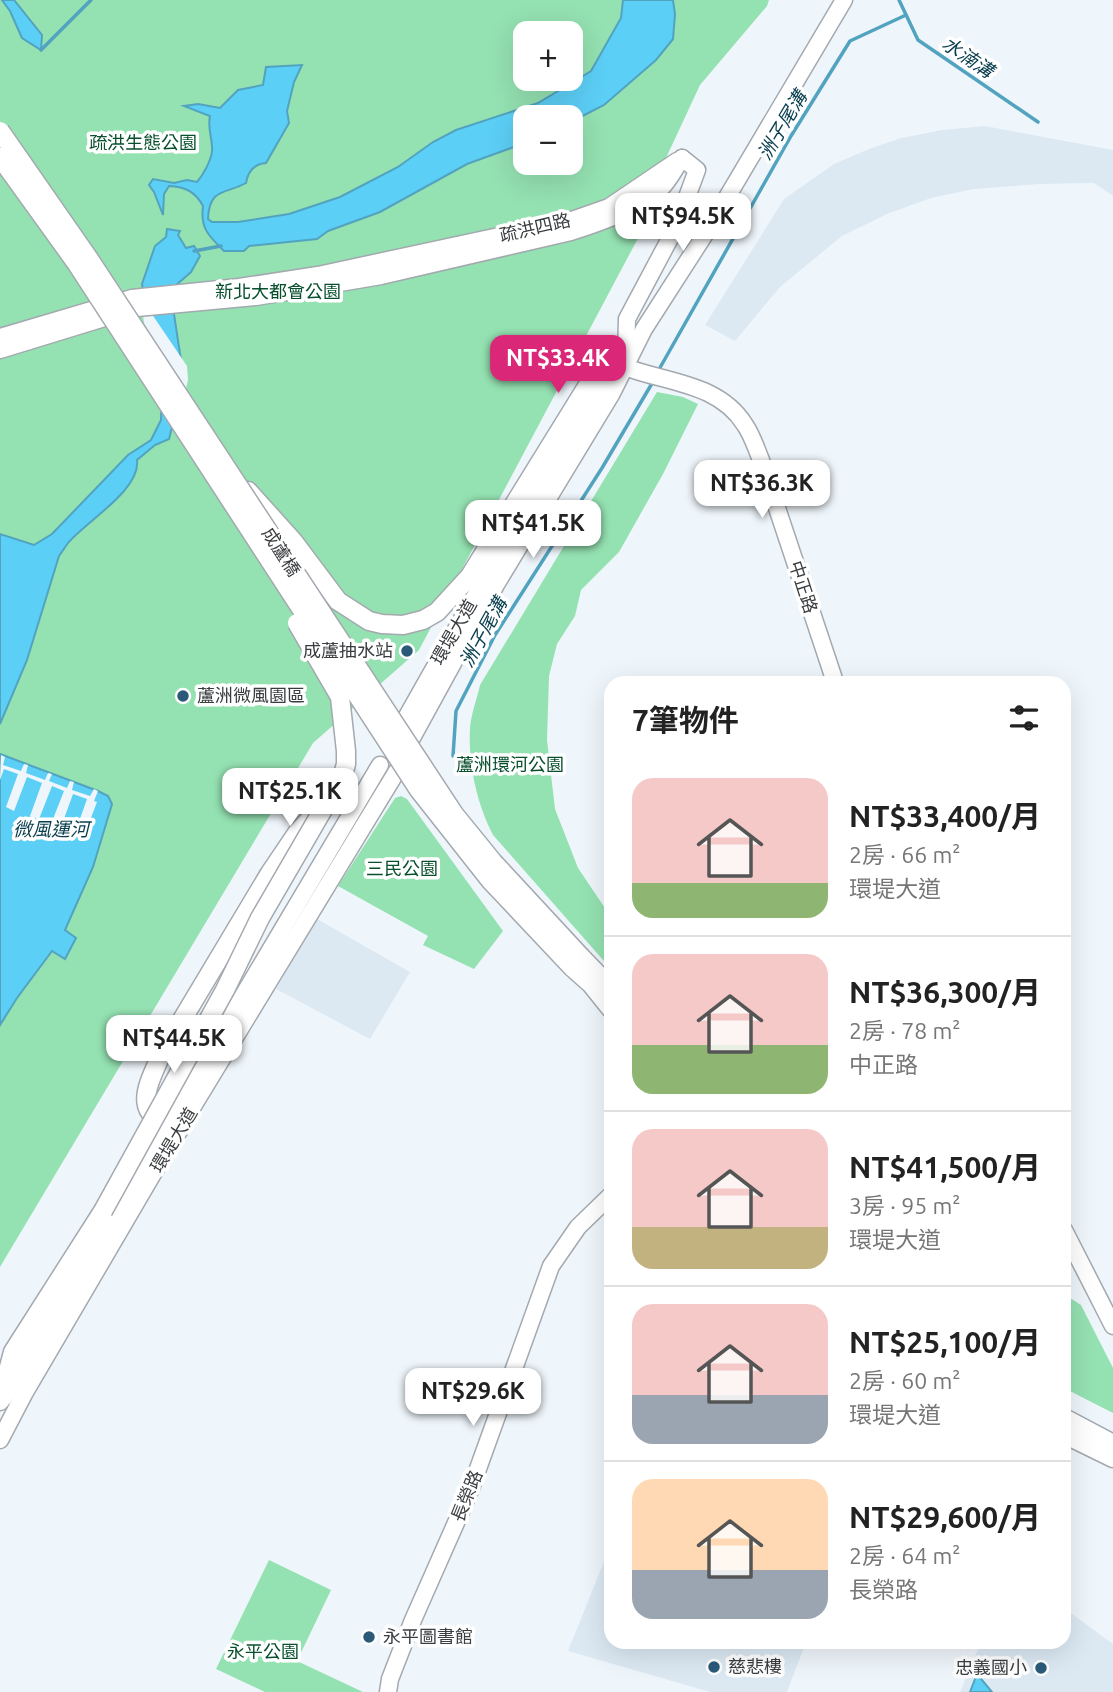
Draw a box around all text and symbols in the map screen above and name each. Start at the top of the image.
map controls [513,21,583,175]
button: + [513,21,583,91]
water label: 水湳溝 [938,32,1000,84]
water label: 洲子尾溝 [753,84,813,163]
button: − [513,105,583,175]
park label: 疏洪生態公園 [89,132,197,152]
pin: NT$94.5K [611,194,755,253]
text: NT$94.5K [631,203,735,228]
street label: 疏洪四路 [497,209,572,245]
park label: 新北大都會公園 [215,281,341,301]
pin: NT$33.4K [486,336,630,395]
text: NT$33.4K [506,345,610,370]
pin: NT$36.3K [690,461,834,520]
text: NT$36.3K [710,470,814,495]
pin: NT$41.5K [461,500,605,560]
text: NT$41.5K [481,510,585,535]
street label: 成蘆橋 [259,523,305,580]
street label: 中正路 [786,558,822,615]
water label: 洲子尾溝 [455,591,512,671]
street label: 環堤大道 [426,595,480,668]
place label: 成蘆抽水站 [303,640,393,660]
marker: 成蘆抽水站 [399,643,415,659]
place label: 蘆洲微風園區 [197,685,305,705]
marker: 蘆洲微風園區 [175,688,191,704]
icon: filters [1005,699,1043,737]
text: 7筆物件 [632,703,739,737]
park label: 蘆洲環河公園 [456,754,564,774]
pin: NT$25.1K [218,768,362,828]
text: NT$25.1K [238,778,342,803]
text: NT$33,400/月 [849,799,1041,833]
icon: home [688,806,772,890]
water label: 微風運河 [13,818,93,840]
text: 2房 · 66 m² [849,842,960,867]
park label: 三民公園 [366,858,438,878]
text: 環堤大道 [849,876,941,901]
text: NT$36,300/月 [849,975,1041,1009]
icon: home [688,982,772,1066]
pin: NT$44.5K [102,1016,246,1075]
text: 2房 · 78 m² [849,1018,960,1043]
text: NT$44.5K [122,1025,226,1050]
text: 中正路 [849,1052,918,1077]
street label: 環堤大道 [146,1103,200,1175]
text: NT$41,500/月 [849,1150,1041,1184]
icon: home [688,1157,772,1241]
text: 3房 · 95 m² [849,1193,960,1218]
text: 環堤大道 [849,1227,941,1252]
text: NT$25,100/月 [849,1325,1041,1359]
icon: home [688,1332,772,1416]
pin: NT$29.6K [401,1368,545,1428]
text: 2房 · 60 m² [849,1368,960,1393]
text: NT$29.6K [421,1378,525,1403]
text: 環堤大道 [849,1402,941,1427]
street label: 長榮路 [447,1467,485,1524]
text: NT$29,600/月 [849,1500,1041,1534]
icon: home [688,1507,772,1591]
text: 2房 · 64 m² [849,1543,960,1568]
text: 長榮路 [849,1577,918,1602]
place label: 永平圖書館 [383,1626,473,1646]
marker: 永平圖書館 [361,1629,377,1645]
park label: 永平公園 [227,1641,299,1661]
place label: 慈悲樓 [728,1656,782,1676]
place label: 忠義國小 [955,1657,1027,1677]
marker: 慈悲樓 [706,1659,722,1675]
marker: 忠義國小 [1033,1660,1049,1676]

